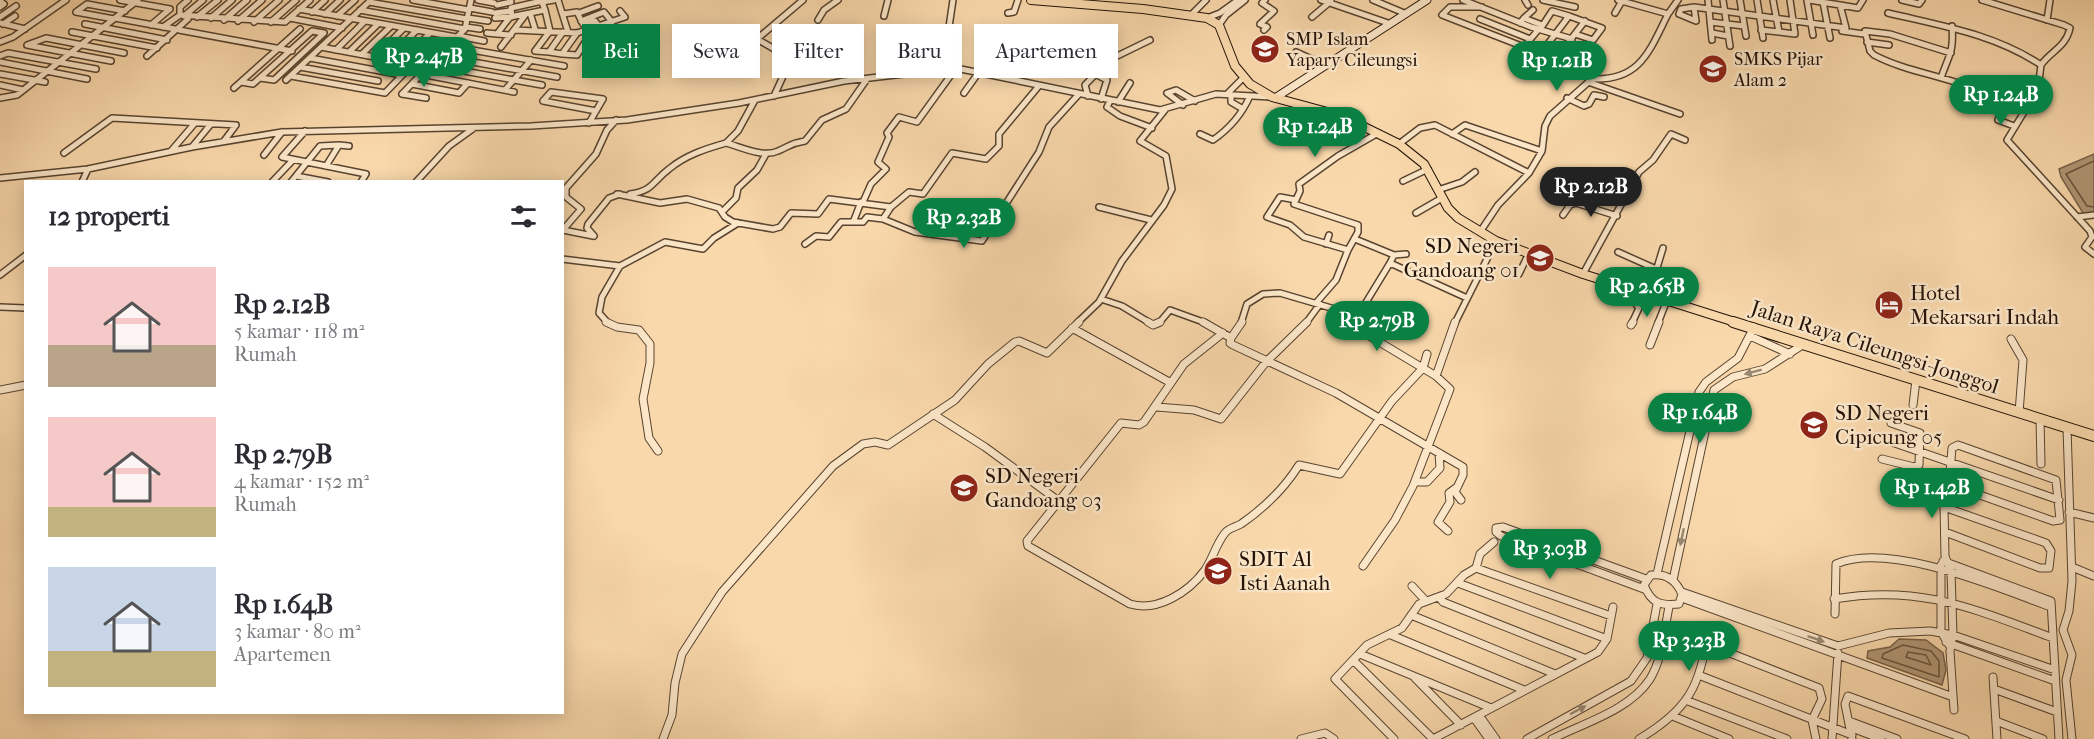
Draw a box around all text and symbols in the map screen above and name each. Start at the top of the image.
chip: Beli [582,24,660,78]
chip: Sewa [672,24,760,78]
chip: Filter [772,24,864,78]
chip: Baru [876,24,962,78]
chip: Apartemen [974,24,1118,78]
place label: SMP Islam Yapary Cileungsi [1285,29,1418,71]
school or university icon: SMP Islam Yapary Cileungsi [1249,33,1281,65]
pin: Rp 2.47B [362,37,486,88]
pin: Rp 1.21B [1495,41,1619,92]
text: Rp 2.47B [385,45,463,68]
text: Rp 1.21B [1521,49,1593,72]
place label: SMKS Pijar Alam 2 [1733,49,1823,91]
school or university icon: SMKS Pijar Alam 2 [1697,53,1729,85]
pin: Rp 1.24B [1939,75,2063,126]
text: Rp 1.24B [1963,83,2039,106]
pin: Rp 1.24B [1253,107,1377,158]
text: Rp 1.24B [1277,115,1353,138]
pin: Rp 2.12B [1529,167,1653,218]
text: Rp 2.12B [1554,175,1628,198]
pin: Rp 2.32B [902,198,1026,249]
icon: filters [507,200,540,233]
text: 12 properti [48,201,169,232]
text: Rp 2.32B [926,206,1002,229]
place label: SD Negeri Gandoang 01 [1404,234,1519,282]
school or university icon: SD Negeri Gandoang 01 [1524,242,1556,274]
pin: Rp 2.65B [1585,267,1709,318]
text: Rp 2.65B [1609,275,1685,298]
place label: Hotel Mekarsari Indah [1910,281,2059,329]
text: Rp 2.12B [234,289,330,320]
hotel icon: Hotel Mekarsari Indah [1873,289,1905,321]
icon: home [96,291,168,363]
street label: Jalan Raya Cileungsi-Jonggol [1746,295,2002,399]
pin: Rp 2.79B [1315,301,1439,352]
text: Rp 2.79B [1339,309,1415,332]
text: 5 kamar · 118 m² [234,320,364,343]
text: Rumah [234,343,297,366]
one-way arrow [1744,368,1762,377]
pin: Rp 1.64B [1638,393,1762,444]
text: Rp 1.64B [1662,401,1738,424]
place label: SD Negeri Cipicung 05 [1835,401,1942,449]
school or university icon: SD Negeri Cipicung 05 [1798,409,1830,441]
text: Rp 2.79B [234,439,333,470]
icon: home [96,441,168,513]
place label: SD Negeri Gandoang 03 [985,464,1102,512]
pin: Rp 1.42B [1870,468,1994,519]
text: 4 kamar · 152 m² [234,470,369,493]
school or university icon: SD Negeri Gandoang 03 [948,472,980,504]
text: Rp 1.42B [1894,476,1970,499]
text: Rumah [234,493,297,516]
one-way arrow [1676,527,1686,546]
pin: Rp 3.03B [1488,529,1612,580]
text: Rp 3.03B [1513,537,1587,560]
place label: SDIT Al Isti Aanah [1239,547,1330,595]
school or university icon: SDIT Al Isti Aanah [1202,555,1234,587]
text: Rp 1.64B [234,589,333,620]
icon: home [96,591,168,663]
text: 3 kamar · 80 m² [234,620,361,643]
pin: Rp 3.23B [1627,621,1751,672]
text: Rp 3.23B [1652,629,1726,652]
one-way arrow [1808,635,1826,644]
text: Apartemen [234,643,331,666]
one-way arrow [1570,705,1587,715]

